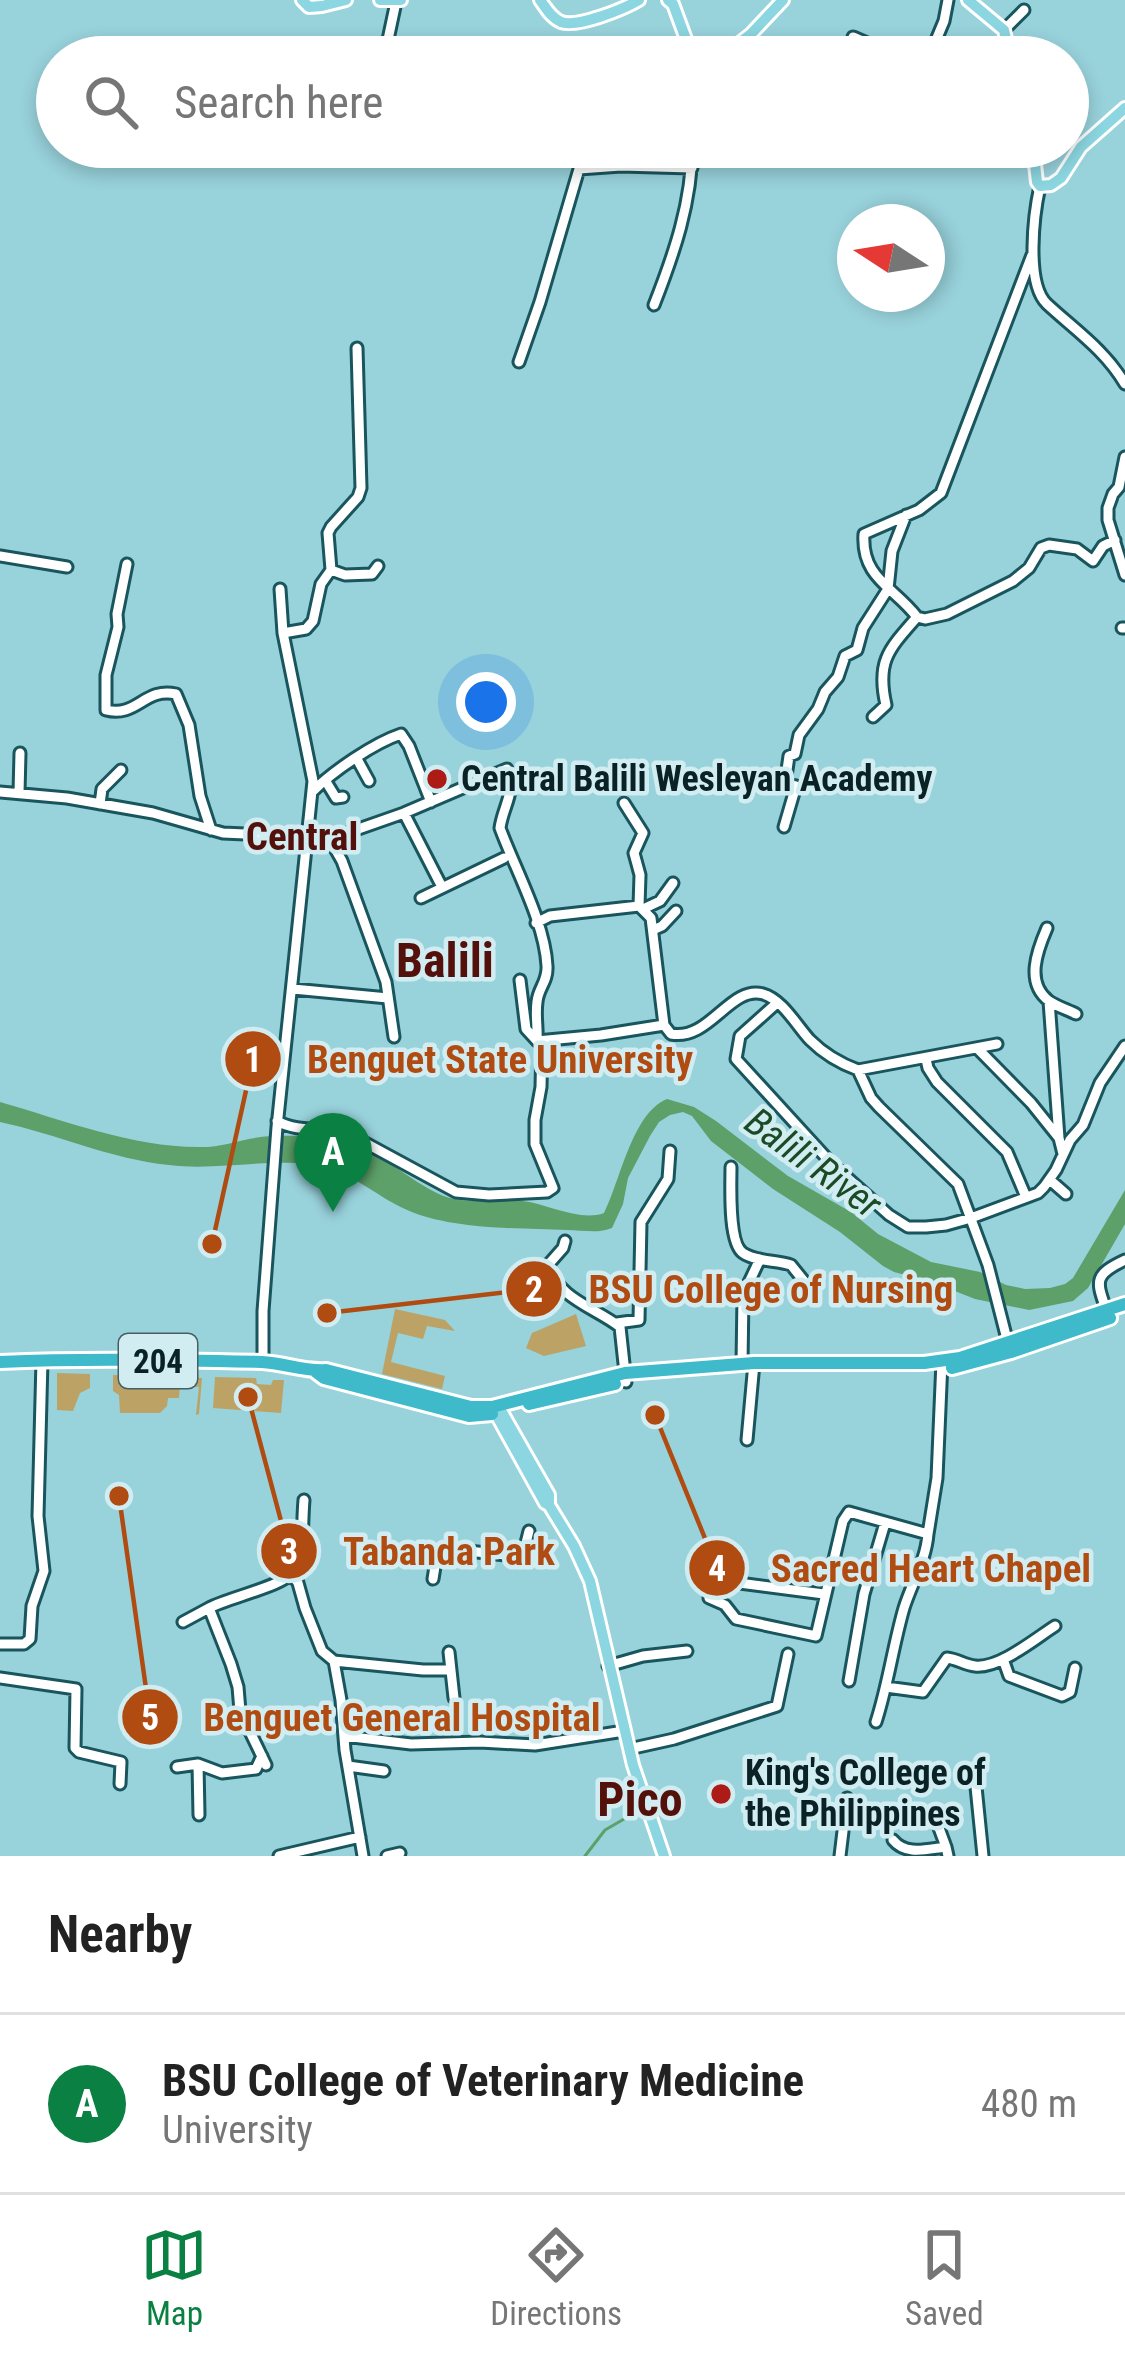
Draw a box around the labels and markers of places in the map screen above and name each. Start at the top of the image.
place label: Central Balili Wesleyan Academy [461,758,933,800]
marker: Central Balili Wesleyan Academy [424,766,450,792]
callout: Benguet State University [223,1022,717,1097]
pin: A [294,1113,372,1212]
callout: BSU College of Nursing [504,1252,977,1327]
callout: Tabanda Park [259,1513,578,1588]
callout: Sacred Heart Chapel [687,1531,1115,1606]
callout: Benguet General Hospital [120,1680,625,1755]
place label: King's College of the Philippines [745,1752,986,1835]
marker: King's College of the Philippines [708,1781,734,1807]

